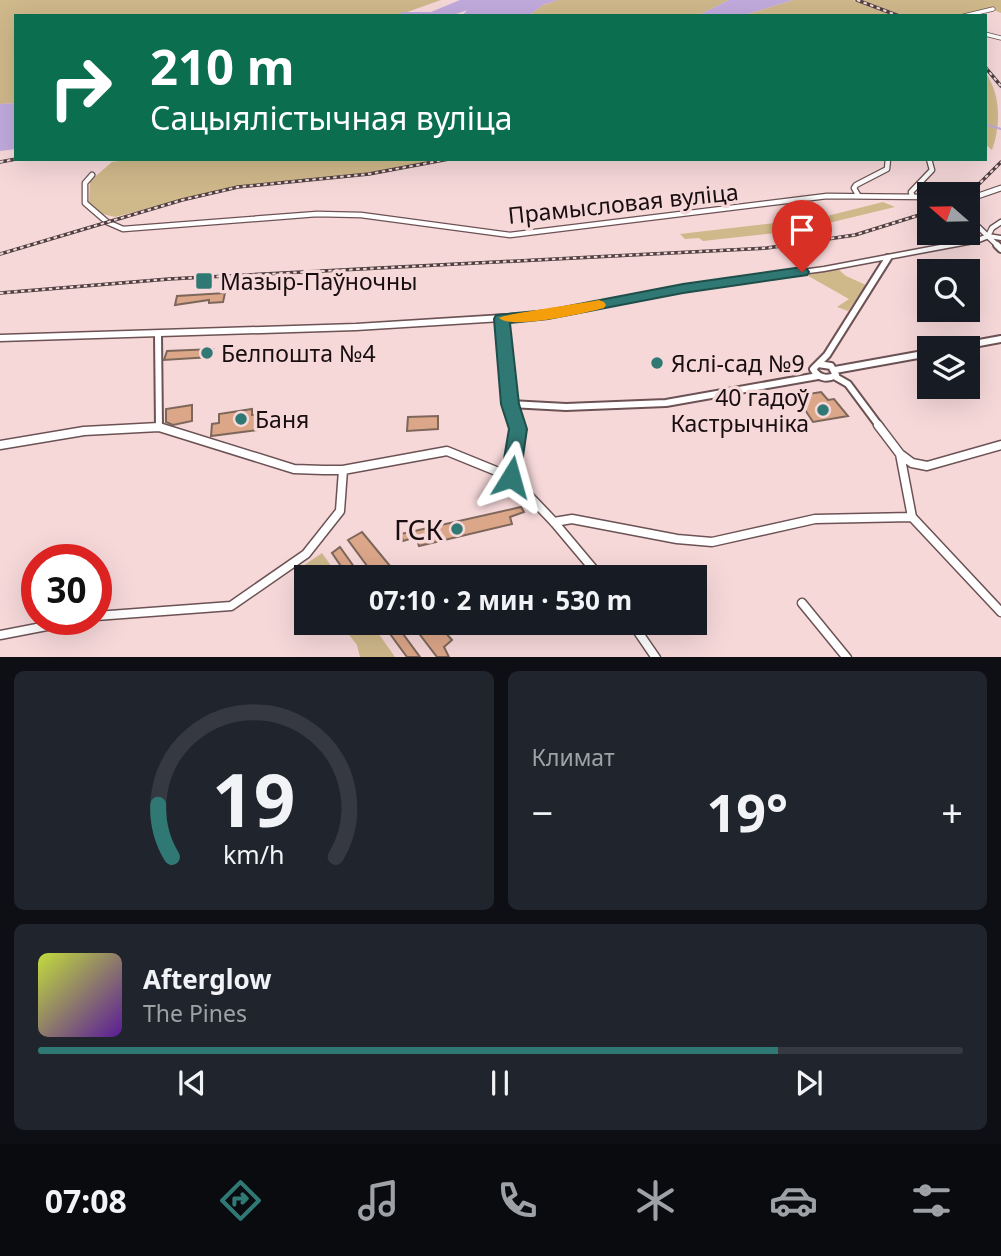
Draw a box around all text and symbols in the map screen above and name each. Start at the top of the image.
text: 210 m [150,33,295,99]
icon: right [35,42,126,133]
text: Сацыялістычная вуліца [150,96,513,139]
street label: Прамысловая вуліца [506,175,740,231]
north arrow [917,182,980,245]
map controls [917,182,980,399]
pin [772,200,832,272]
icon: arrive [783,211,821,249]
button: search [917,259,980,322]
place label: Мазыр-Паўночны [220,265,418,297]
marker: Мазыр-Паўночны [194,271,214,291]
button: layers [917,336,980,399]
place label: Белпошта №4 [221,337,376,369]
marker: Белпошта №4 [199,345,215,361]
place label: Яслі-сад №9 [671,347,805,379]
marker: Яслі-сад №9 [649,355,665,371]
place label: 40 гадоў Кастрычніка [670,381,809,439]
marker: 40 гадоў Кастрычніка [815,402,831,418]
place label: Баня [255,403,309,435]
marker: Баня [233,411,249,427]
position arrow [474,440,548,514]
place label: ГСК [394,510,443,548]
marker: ГСК [449,521,465,537]
speed limit sign: 30 [21,544,112,635]
text: 07:10 · 2 мин · 530 m [369,582,632,618]
text: Климат [532,741,615,773]
text: 19 [212,749,295,848]
text: 19° [706,776,788,847]
text: − [532,786,553,838]
text: + [941,786,963,838]
text: km/h [223,836,285,870]
text: Afterglow [143,961,271,997]
text: The Pines [143,997,247,1029]
icon: previous [173,1064,211,1102]
icon: pause [481,1064,519,1102]
icon: next [790,1064,828,1102]
icon: directions [216,1176,265,1225]
icon: music [354,1176,403,1225]
icon: phone [493,1176,542,1225]
icon: climate [631,1176,680,1225]
icon: car [769,1176,818,1225]
icon: filters [907,1176,956,1225]
text: 07:08 [45,1179,127,1222]

